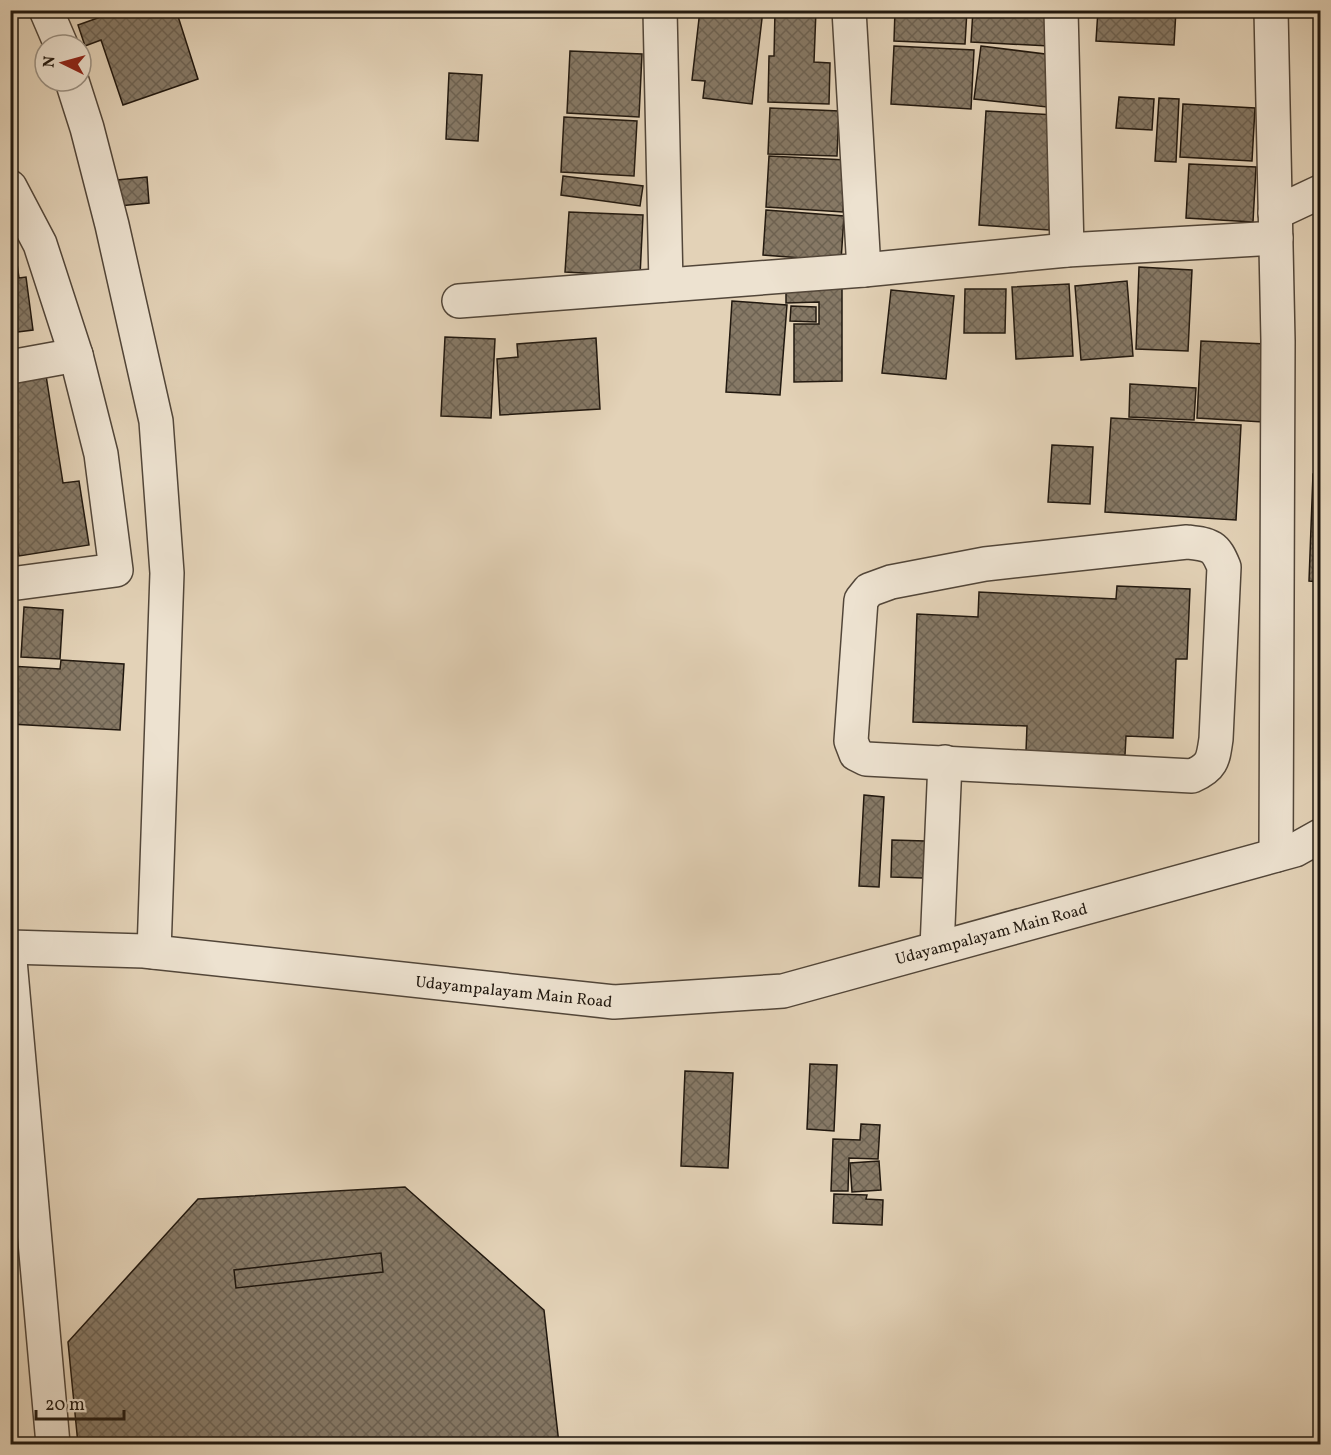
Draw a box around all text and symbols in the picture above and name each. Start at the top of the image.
north arrow [33,33,93,93]
text: N [39,55,62,69]
street label: Udayampalayam Main Road [893,899,1090,971]
street label: Udayampalayam Main Road [414,972,613,1014]
scale bar [36,1383,124,1421]
text: 20 m [45,1393,85,1418]

